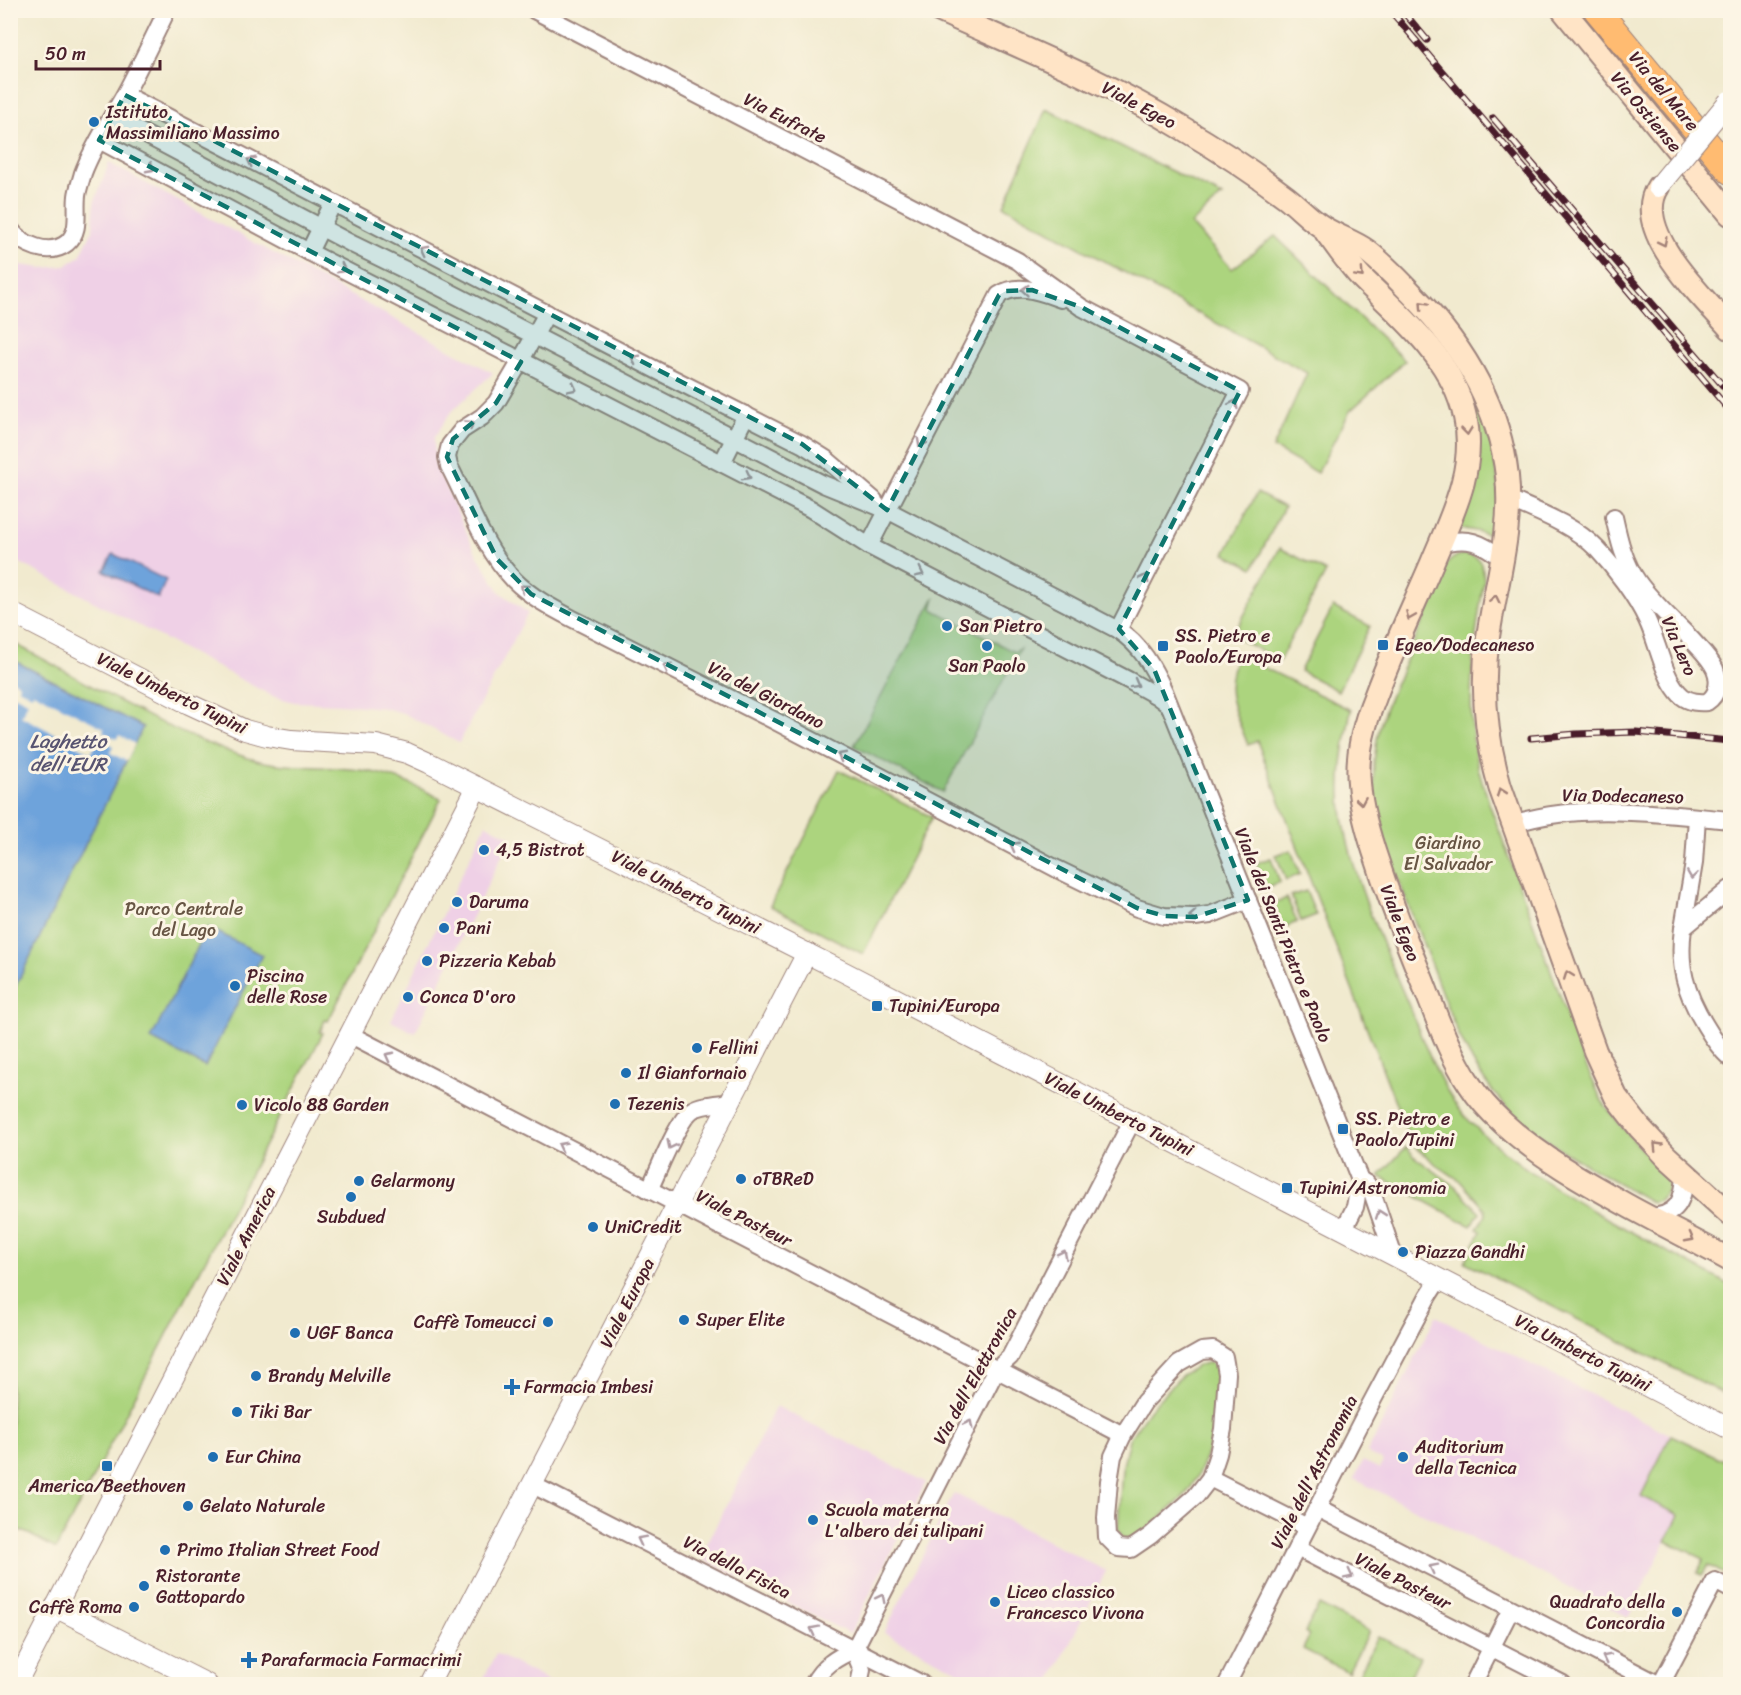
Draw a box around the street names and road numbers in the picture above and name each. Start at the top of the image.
street label: Via del Mare [1620,43,1708,139]
street label: Via Ostiense [1602,64,1690,160]
street label: Viale Egeo [1096,72,1182,138]
street label: Via Eufrate [738,83,832,153]
street label: Via Lero [1652,611,1706,681]
street label: Viale Umberto Tupini [91,643,254,744]
street label: Via del Giordano [702,652,830,738]
street label: Via Dodecaneso [1562,779,1684,813]
street label: Viale dei Santi Pietro e Paolo [1225,822,1341,1048]
street label: Viale Umberto Tupini [606,841,767,944]
street label: Viale Egeo [1371,880,1429,966]
street label: Viale Umberto Tupini [1039,1063,1200,1166]
street label: Viale America [207,1180,285,1292]
street label: Viale Pasteur [690,1180,799,1257]
street label: Viale Europa [591,1252,663,1354]
street label: Via dell'Elettronica [924,1301,1026,1451]
street label: Via Umberto Tupini [1509,1305,1658,1402]
street label: Viale dell'Astronomia [1261,1389,1367,1555]
street label: Via della Fisica [677,1526,797,1608]
street label: Viale Pasteur [1349,1543,1458,1620]

